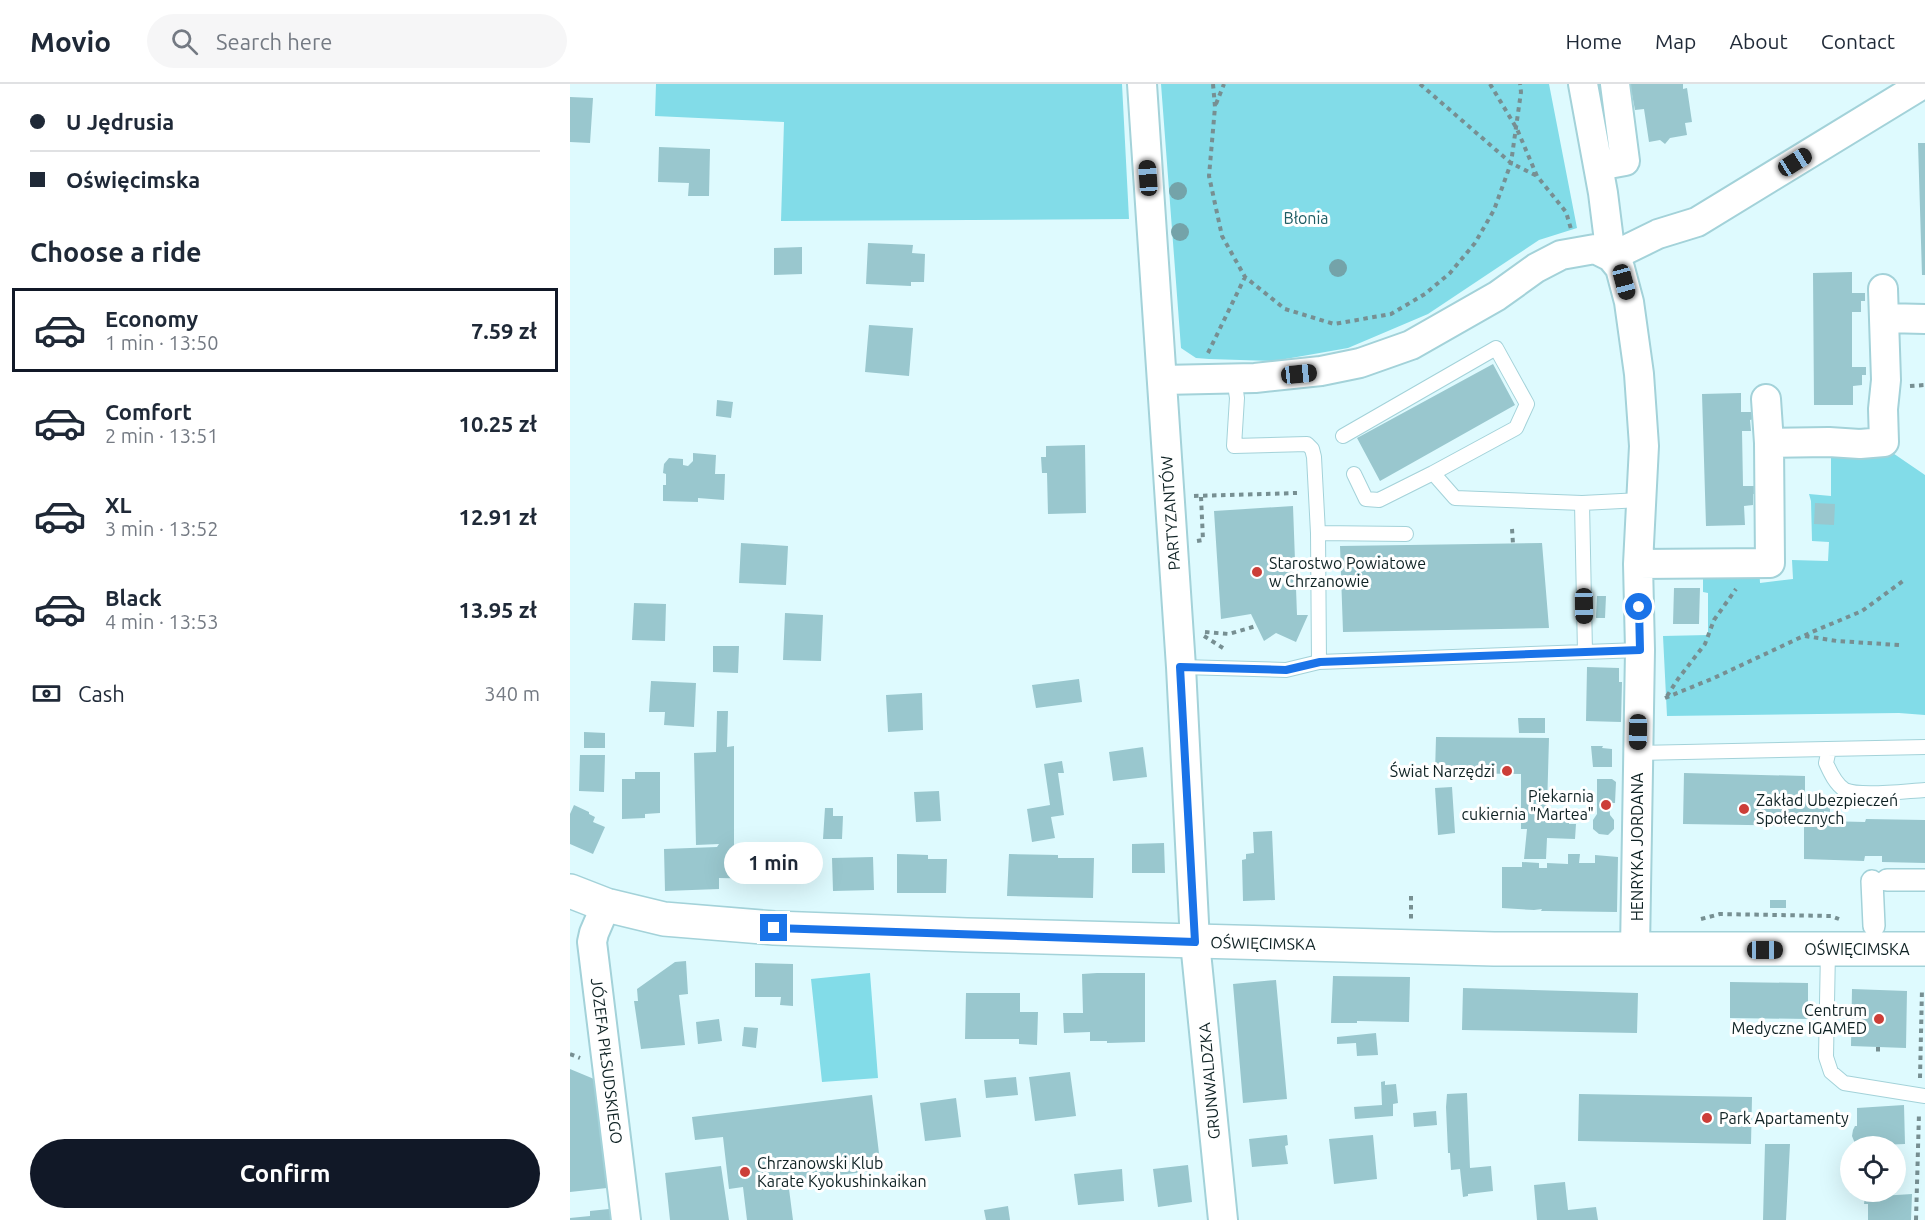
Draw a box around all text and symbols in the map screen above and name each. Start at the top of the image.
search box [147,14,567,68]
icon: search [168,25,201,58]
text: Movio [30,26,111,57]
text: Search here [216,29,332,54]
text: Home [1565,29,1622,53]
text: Map [1655,29,1696,53]
text: About [1729,29,1788,53]
text: Contact [1821,29,1895,53]
text: U Jędrusia [66,109,174,134]
car [1775,145,1815,179]
car [1138,159,1158,197]
text: Oświęcimska [66,167,200,192]
park label: Błonia [1283,209,1329,227]
text: Choose a ride [30,237,202,267]
car [1611,262,1637,302]
icon: car [33,303,87,357]
text: Economy [105,306,198,331]
text: 7.59 zł [471,318,537,343]
text: 1 min · 13:50 [105,331,219,354]
car [1280,363,1318,385]
icon: car [33,396,87,450]
text: Comfort [105,399,192,424]
text: 10.25 zł [458,411,537,436]
text: 2 min · 13:51 [105,424,219,447]
street label: PARTYZANTÓW [1156,455,1183,571]
icon: car [33,489,87,543]
text: XL [105,492,132,517]
text: 12.91 zł [458,504,537,529]
text: 3 min · 13:52 [105,517,219,540]
place label: Starostwo Powiatowe w Chrzanowie [1269,554,1426,590]
marker: Starostwo Powiatowe w Chrzanowie [1250,565,1264,579]
icon: car [33,582,87,636]
text: Black [105,585,162,610]
car [1575,588,1593,624]
route start [1625,593,1652,620]
text: 13.95 zł [458,597,537,622]
text: 4 min · 13:53 [105,610,219,633]
icon: cash [30,677,63,710]
text: Cash [78,681,125,706]
text: 340 m [484,682,540,705]
car [1629,714,1647,750]
place label: Świat Narzędzi [1390,761,1495,780]
marker: Świat Narzędzi [1500,764,1514,778]
street label: HENRYKA JORDANA [1628,772,1646,921]
place label: Piekarnia cukiernia "Martea" [1462,787,1594,823]
place label: Zakład Ubezpieczeń Społecznych [1756,791,1898,827]
marker: Piekarnia cukiernia "Martea" [1599,798,1613,812]
marker: Zakład Ubezpieczeń Społecznych [1737,802,1751,816]
callout: 1 min [724,841,824,883]
text: 1 min [748,851,799,874]
route end [760,914,787,941]
street label: OŚWIĘCIMSKA [1210,932,1316,953]
street label: OŚWIĘCIMSKA [1804,939,1910,958]
car [1747,941,1783,959]
street label: JÓZEFA PIŁSUDSKIEGO [588,977,627,1145]
place label: Centrum Medyczne IGAMED [1732,1001,1867,1037]
marker: Centrum Medyczne IGAMED [1872,1012,1886,1026]
street label: GRUNWALDZKA [1195,1021,1223,1140]
place label: Park Apartamenty [1719,1109,1849,1127]
marker: Park Apartamenty [1700,1111,1714,1125]
map controls [1840,1136,1906,1202]
button: locate [1840,1136,1906,1202]
button: Confirm [30,1139,540,1208]
place label: Chrzanowski Klub Karate Kyokushinkaikan [757,1154,927,1190]
marker: Chrzanowski Klub Karate Kyokushinkaikan [738,1165,752,1179]

